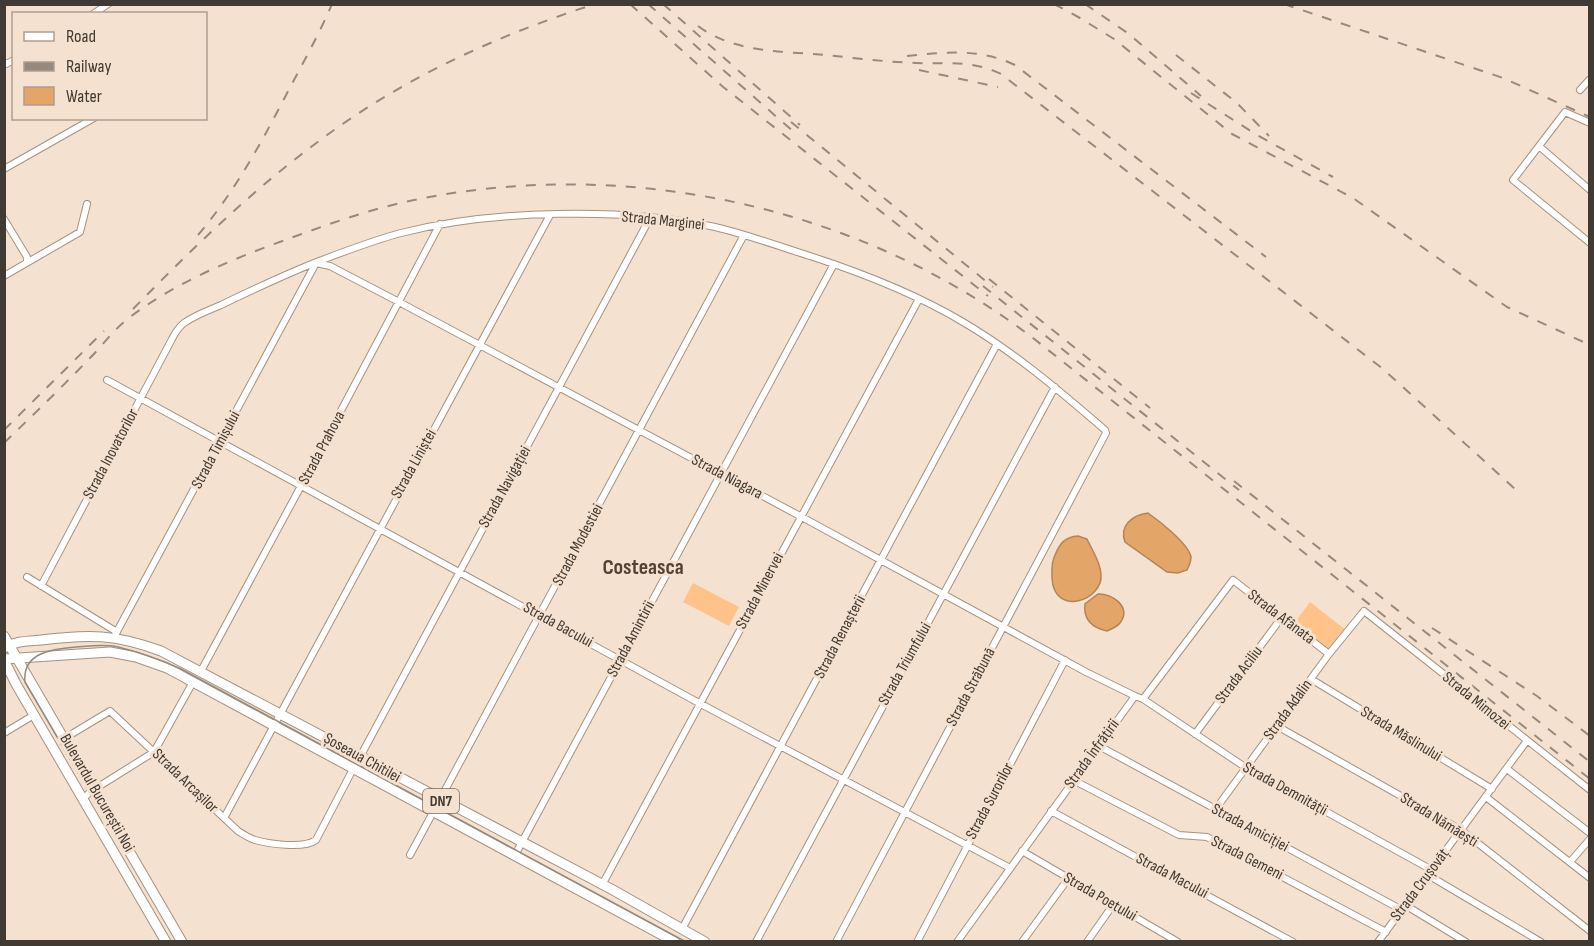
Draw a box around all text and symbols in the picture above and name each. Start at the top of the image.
legend [12,12,207,120]
text: Road [66,26,96,47]
text: Railway [66,56,111,77]
text: Water [66,86,102,107]
street label: Strada Marginei [621,207,705,235]
street label: Strada Inovatorilor [79,405,143,502]
street label: Strada Timișului [188,408,244,492]
street label: Strada Prahova [295,408,349,488]
street label: Strada Liniștei [387,426,441,502]
street label: Strada Navigației [475,443,535,531]
street label: Strada Niagara [688,450,766,504]
street label: Strada Modestiei [549,501,607,589]
street label: Strada Minervei [732,550,788,632]
district label: Costeasca [602,554,684,581]
street label: Strada Afânata [1244,586,1318,648]
street label: Strada Renașterii [810,592,870,682]
street label: Strada Bacului [520,598,596,652]
street label: Strada Amintirii [603,598,659,680]
street label: Strada Triumfului [875,619,935,709]
street label: Strada Aciliu [1211,643,1267,707]
street label: Strada Străbună [942,644,1000,730]
street label: Strada Mimozei [1438,668,1514,734]
street label: Strada Adalin [1260,676,1316,744]
street label: Strada Măslinului [1357,702,1445,766]
street label: Strada Înfrățirii [1060,716,1124,792]
street label: Șoseaua Chitilei [320,729,404,787]
street label: Bulevardul Bucureștii Noi [56,731,138,855]
street label: Strada Arcașilor [148,745,222,817]
street label: Strada Demnității [1239,758,1331,820]
street label: Strada Surorilor [962,759,1018,842]
road number: DN7 [423,789,459,813]
street label: Strada Nămăești [1396,789,1482,851]
street label: Strada Amiciției [1208,800,1292,856]
street label: Strada Gemeni [1208,832,1286,884]
street label: Strada Crușovăț [1387,845,1453,925]
street label: Strada Macului [1133,849,1211,903]
street label: Strada Poetului [1060,868,1140,926]

